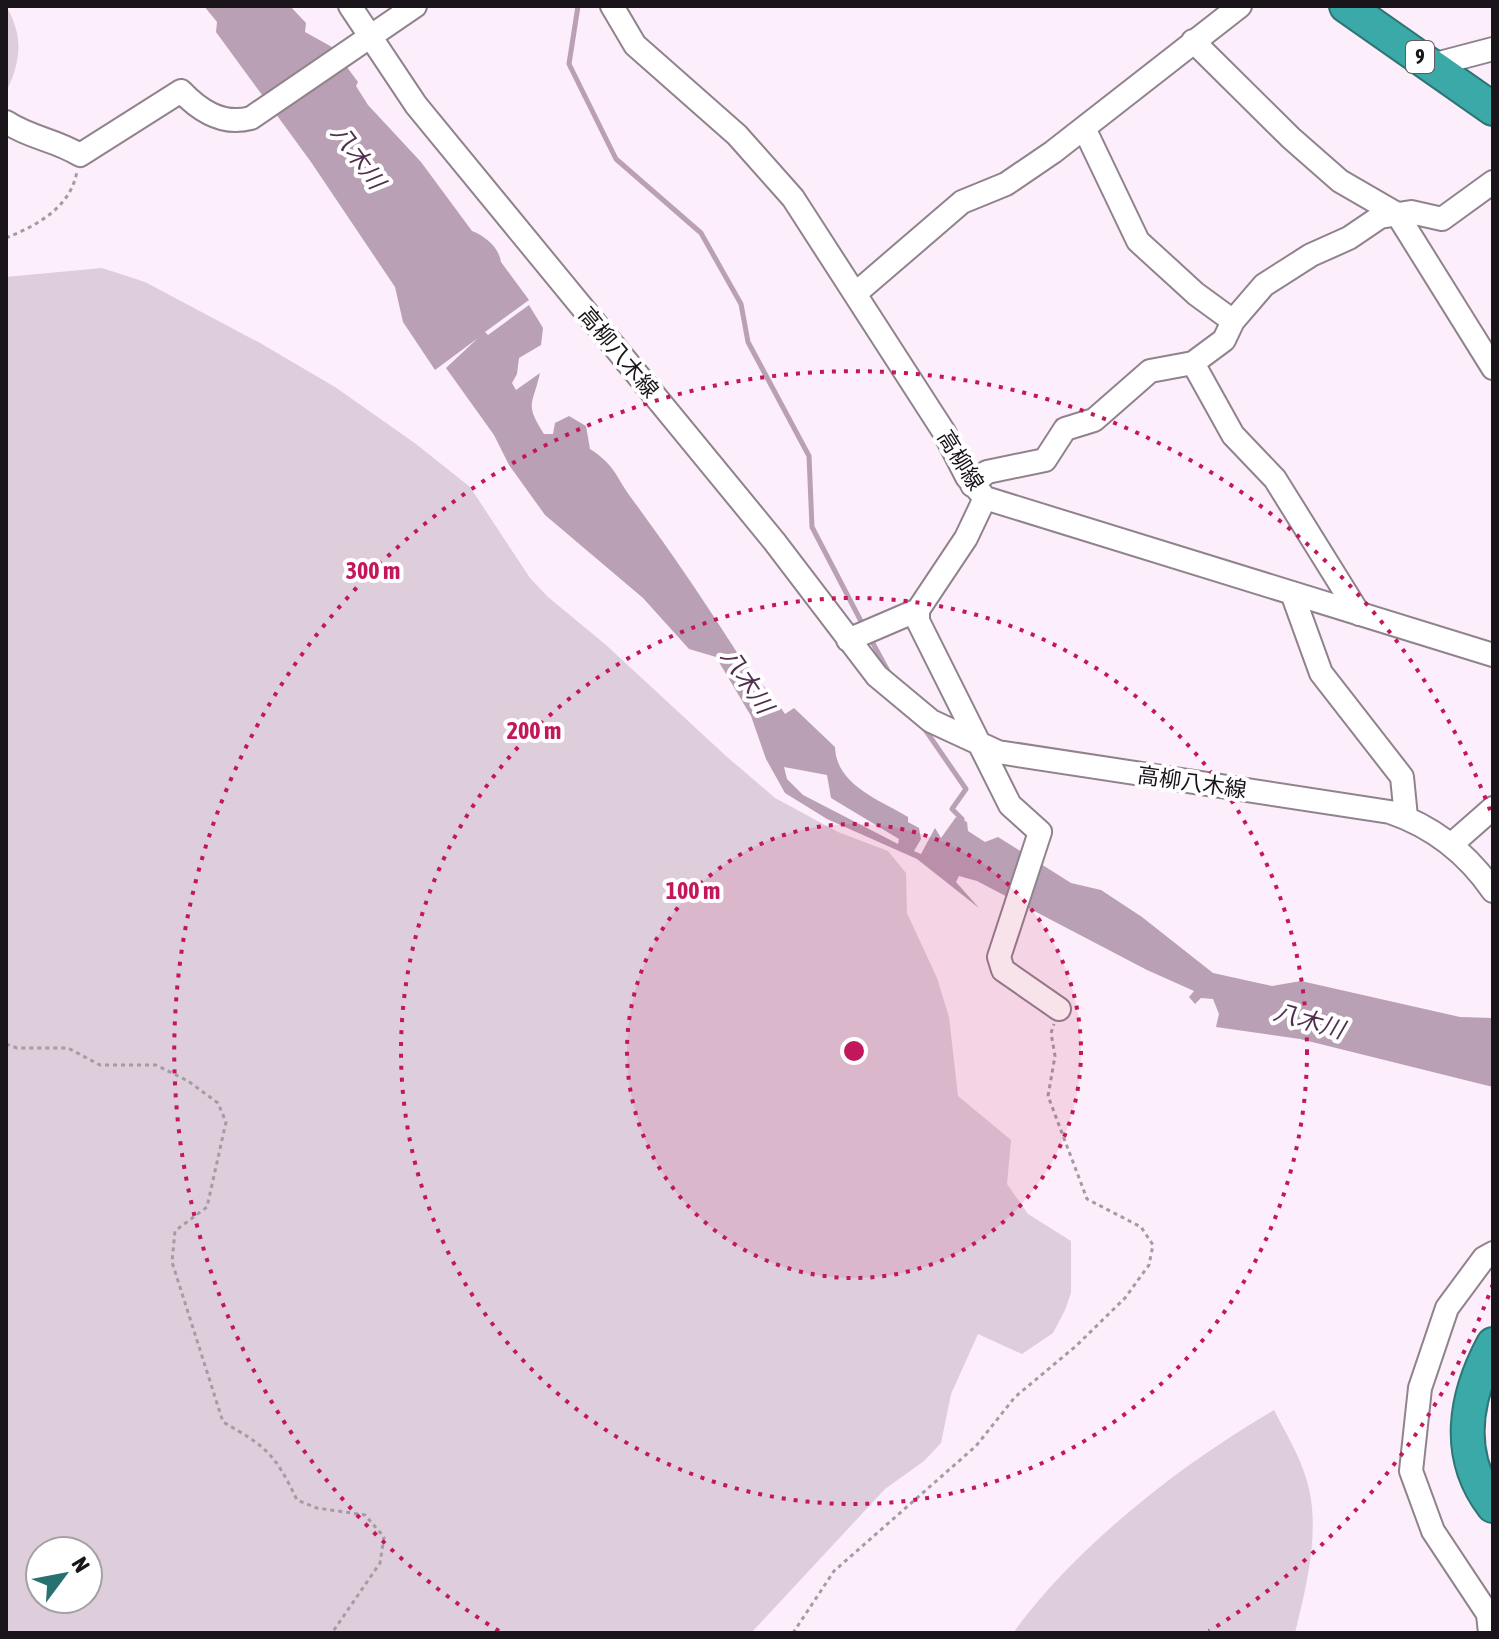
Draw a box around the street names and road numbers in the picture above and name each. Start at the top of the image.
road number: 9 [1406,41,1434,73]
street label: 高柳八木線 [574,302,664,402]
street label: 高柳線 [932,425,990,495]
street label: 高柳八木線 [1136,761,1248,803]

